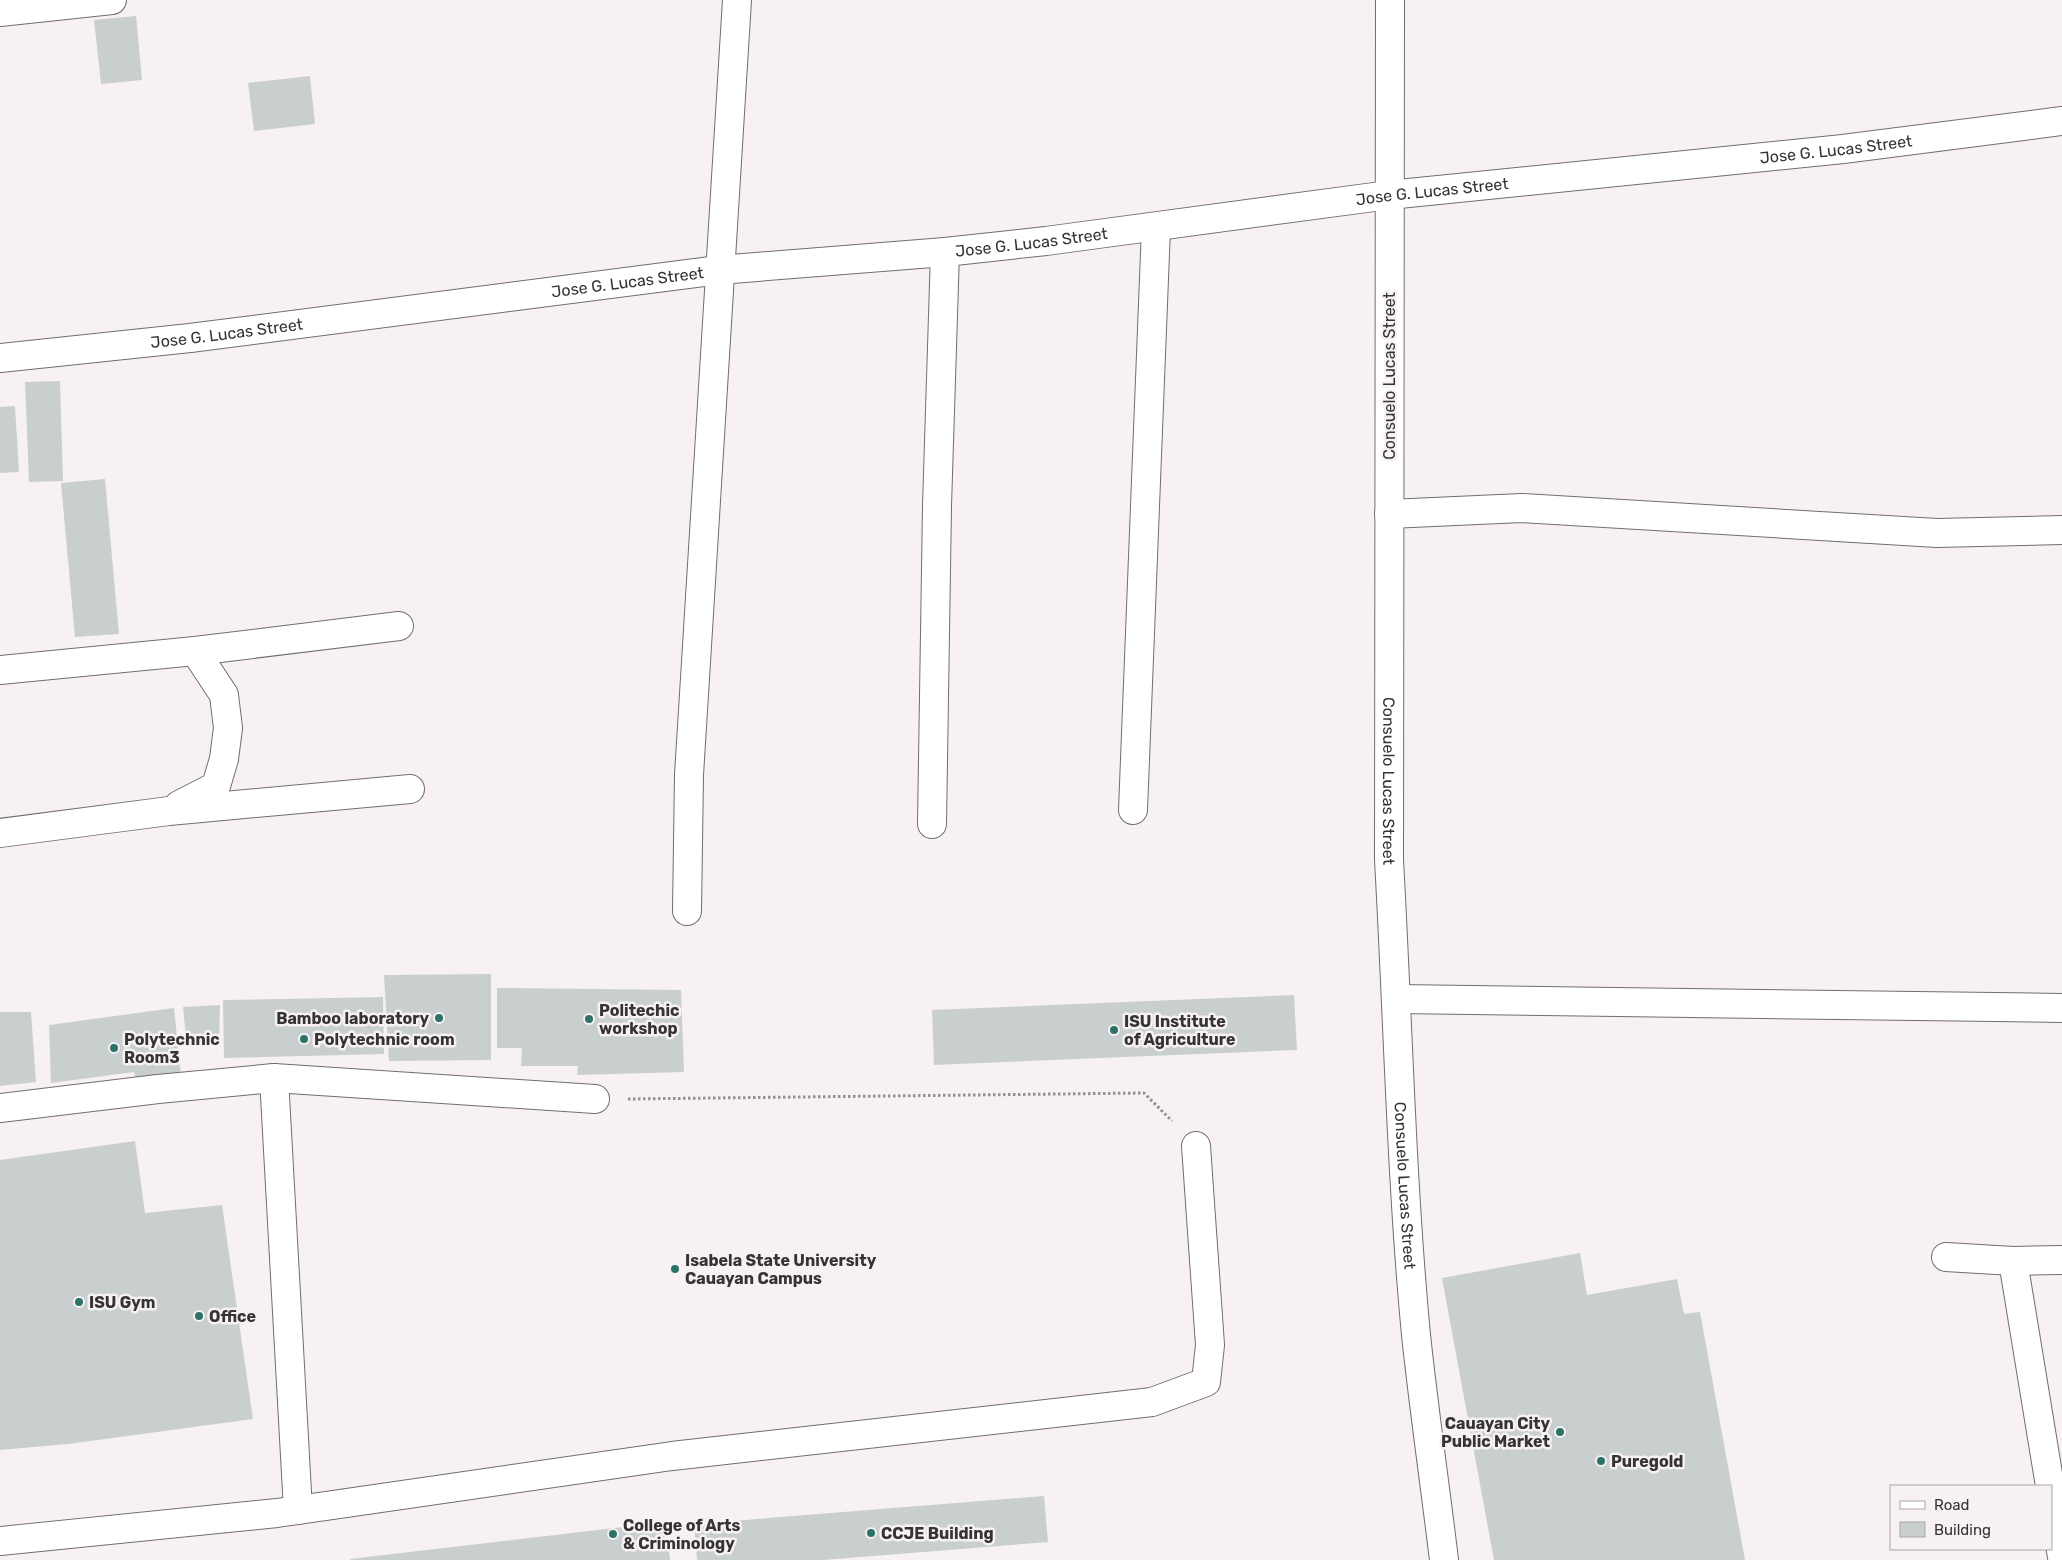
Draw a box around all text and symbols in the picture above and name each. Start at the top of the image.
street label: Jose G. Lucas Street [1759,131,1913,167]
street label: Jose G. Lucas Street [1355,174,1509,209]
street label: Jose G. Lucas Street [954,224,1109,261]
street label: Jose G. Lucas Street [550,263,705,301]
street label: Consuelo Lucas Street [1380,292,1399,460]
street label: Jose G. Lucas Street [149,315,304,352]
street label: Consuelo Lucas Street [1379,697,1398,865]
place label: Politechic workshop [599,1001,679,1038]
place label: Bamboo laboratory [276,1009,429,1028]
marker: Bamboo laboratory [433,1012,445,1024]
place label: ISU Institute of Agriculture [1124,1012,1236,1049]
marker: Politechic workshop [583,1013,595,1025]
marker: ISU Institute of Agriculture [1108,1024,1120,1036]
place label: Polytechnic Room3 [124,1030,220,1067]
place label: Polytechnic room [314,1030,455,1049]
marker: Polytechnic room [298,1033,310,1045]
marker: Polytechnic Room3 [108,1042,120,1054]
street label: Consuelo Lucas Street [1390,1101,1419,1270]
place label: Isabela State University Cauayan Campus [685,1251,877,1288]
marker: Isabela State University Cauayan Campus [669,1263,681,1275]
place label: ISU Gym [89,1293,156,1312]
marker: ISU Gym [73,1296,85,1308]
place label: Office [209,1307,256,1326]
marker: Office [193,1310,205,1322]
place label: Cauayan City Public Market [1441,1414,1551,1451]
marker: Cauayan City Public Market [1554,1426,1566,1438]
place label: Puregold [1611,1452,1683,1471]
marker: Puregold [1595,1455,1607,1467]
legend [1890,1485,2052,1550]
text: Road [1934,1496,1970,1514]
place label: College of Arts & Criminology [623,1516,740,1553]
text: Building [1934,1521,1991,1539]
place label: CCJE Building [881,1524,994,1543]
marker: CCJE Building [865,1527,877,1539]
marker: College of Arts & Criminology [607,1528,619,1540]

